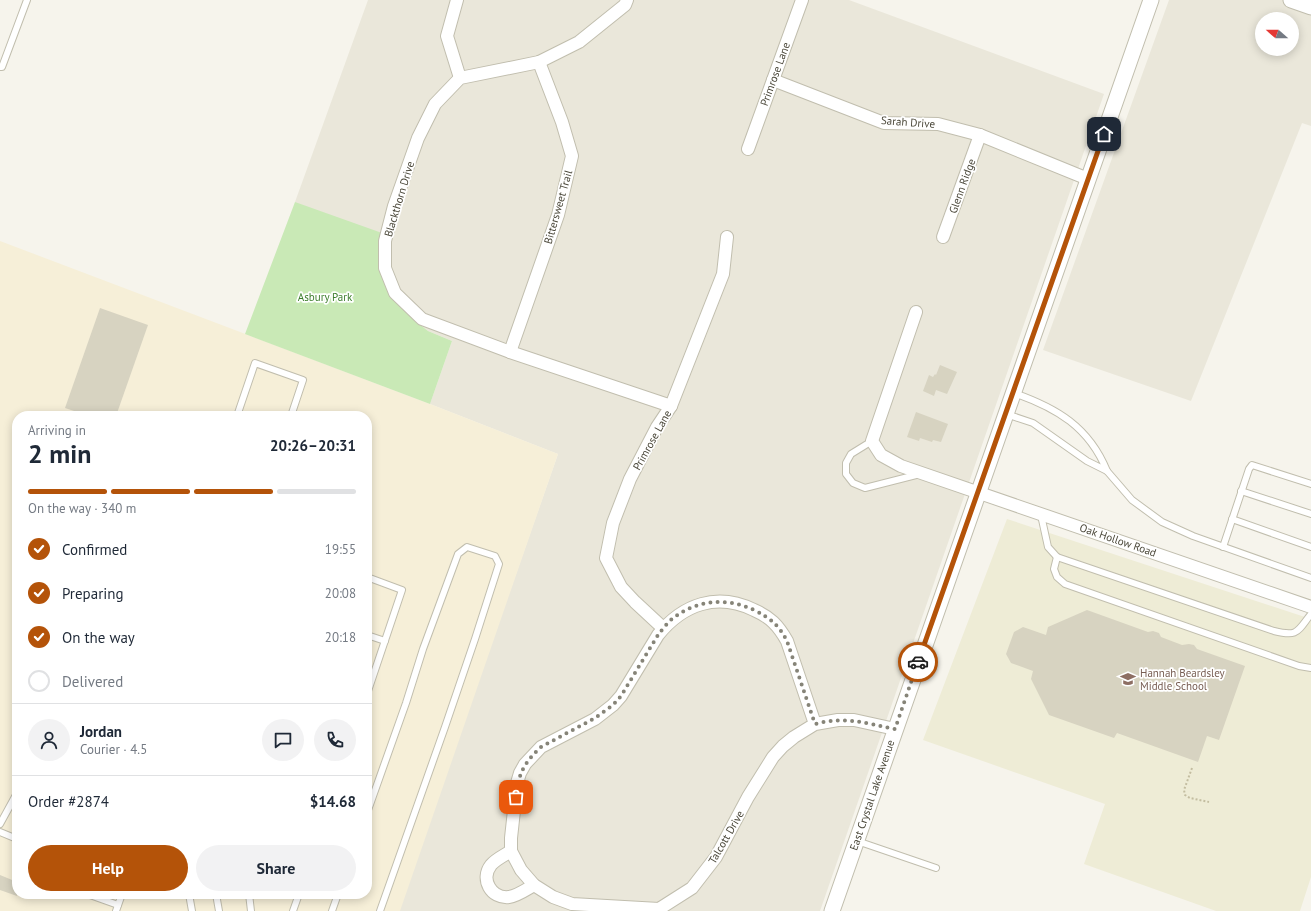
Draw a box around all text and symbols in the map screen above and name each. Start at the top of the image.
north arrow [1255,12,1299,56]
map controls [1255,12,1299,56]
street label: Primrose Lane [757,40,793,108]
street label: Sarah Drive [881,113,936,131]
pin [1087,117,1121,151]
icon: home [1093,123,1115,145]
street label: Glenn Ridge [946,156,979,215]
street label: Blackthorn Drive [381,159,417,238]
street label: Bittersweet Trail [541,168,575,246]
park label: Asbury Park [298,290,353,304]
street label: Primrose Lane [630,407,674,473]
text: Arriving in [28,422,86,439]
text: 20:26–20:31 [270,436,356,455]
text: 2 min [28,437,91,470]
text: On the way · 340 m [28,500,136,517]
street label: Oak Hollow Road [1078,520,1158,560]
icon: check [28,538,50,560]
text: Confirmed [62,540,127,559]
text: 19:55 [325,541,356,558]
icon: check [28,582,50,604]
text: Preparing [62,584,124,603]
text: 20:08 [325,585,356,602]
icon: check [28,626,50,648]
text: On the way [62,628,135,647]
text: 20:18 [325,629,356,646]
courier [898,642,938,682]
icon: car [907,651,929,673]
place label: Hannah Beardsley Middle School [1140,666,1226,693]
school or university icon: Hannah Beardsley Middle School [1119,670,1137,688]
text: Delivered [62,672,123,691]
button: person [28,719,70,761]
button: chat [262,719,304,761]
button: phone [314,719,356,761]
text: Jordan [80,722,122,741]
street label: East Crystal Lake Avenue [846,737,898,852]
text: Courier · 4.5 [80,741,147,758]
pin [499,780,533,814]
icon: bag [505,786,527,808]
text: Order #2874 [28,792,109,811]
text: $14.68 [310,792,356,811]
street label: Talcott Drive [705,807,747,866]
button: Help [28,845,188,891]
button: Share [196,845,356,891]

